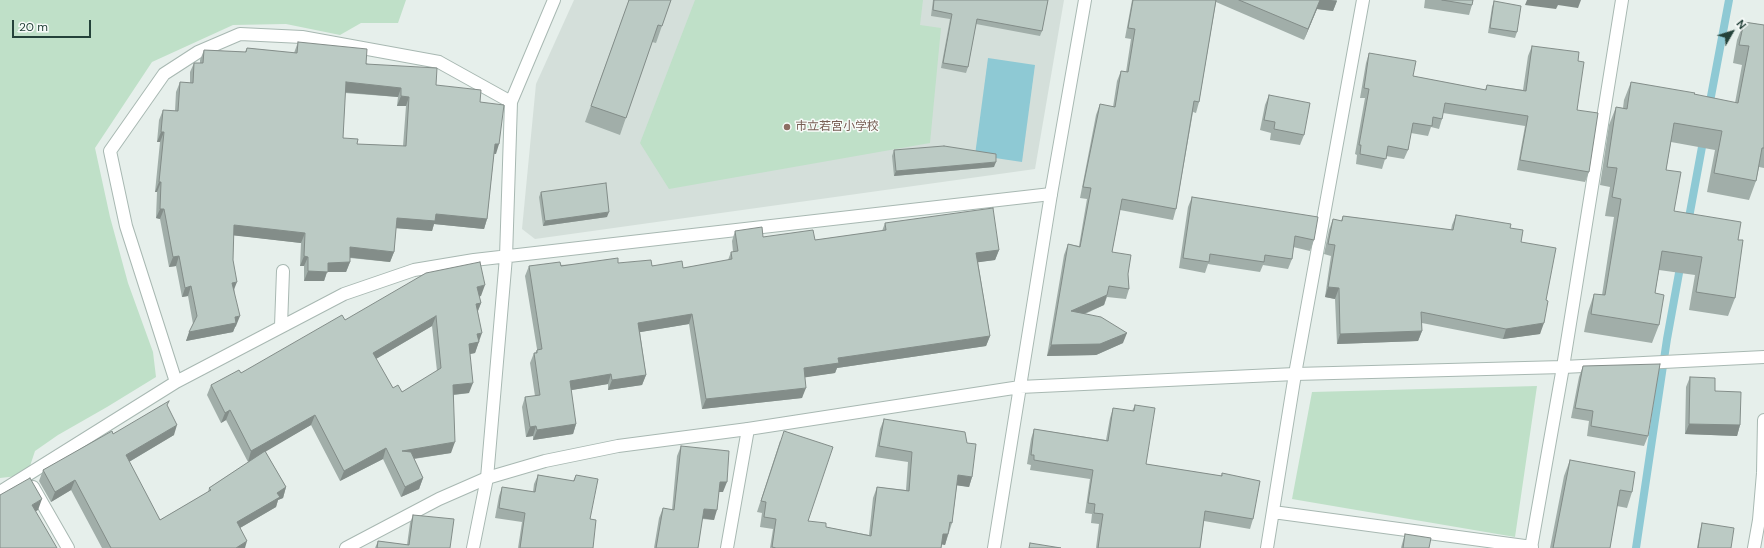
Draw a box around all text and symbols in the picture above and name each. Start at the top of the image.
scale bar [14,12,93,38]
north arrow [1712,12,1752,52]
text: N [1733,17,1749,32]
text: 20 m [19,19,48,35]
place label: 市立若宮小学校 [795,120,879,134]
marker: 市立若宮小学校 [782,122,792,132]

